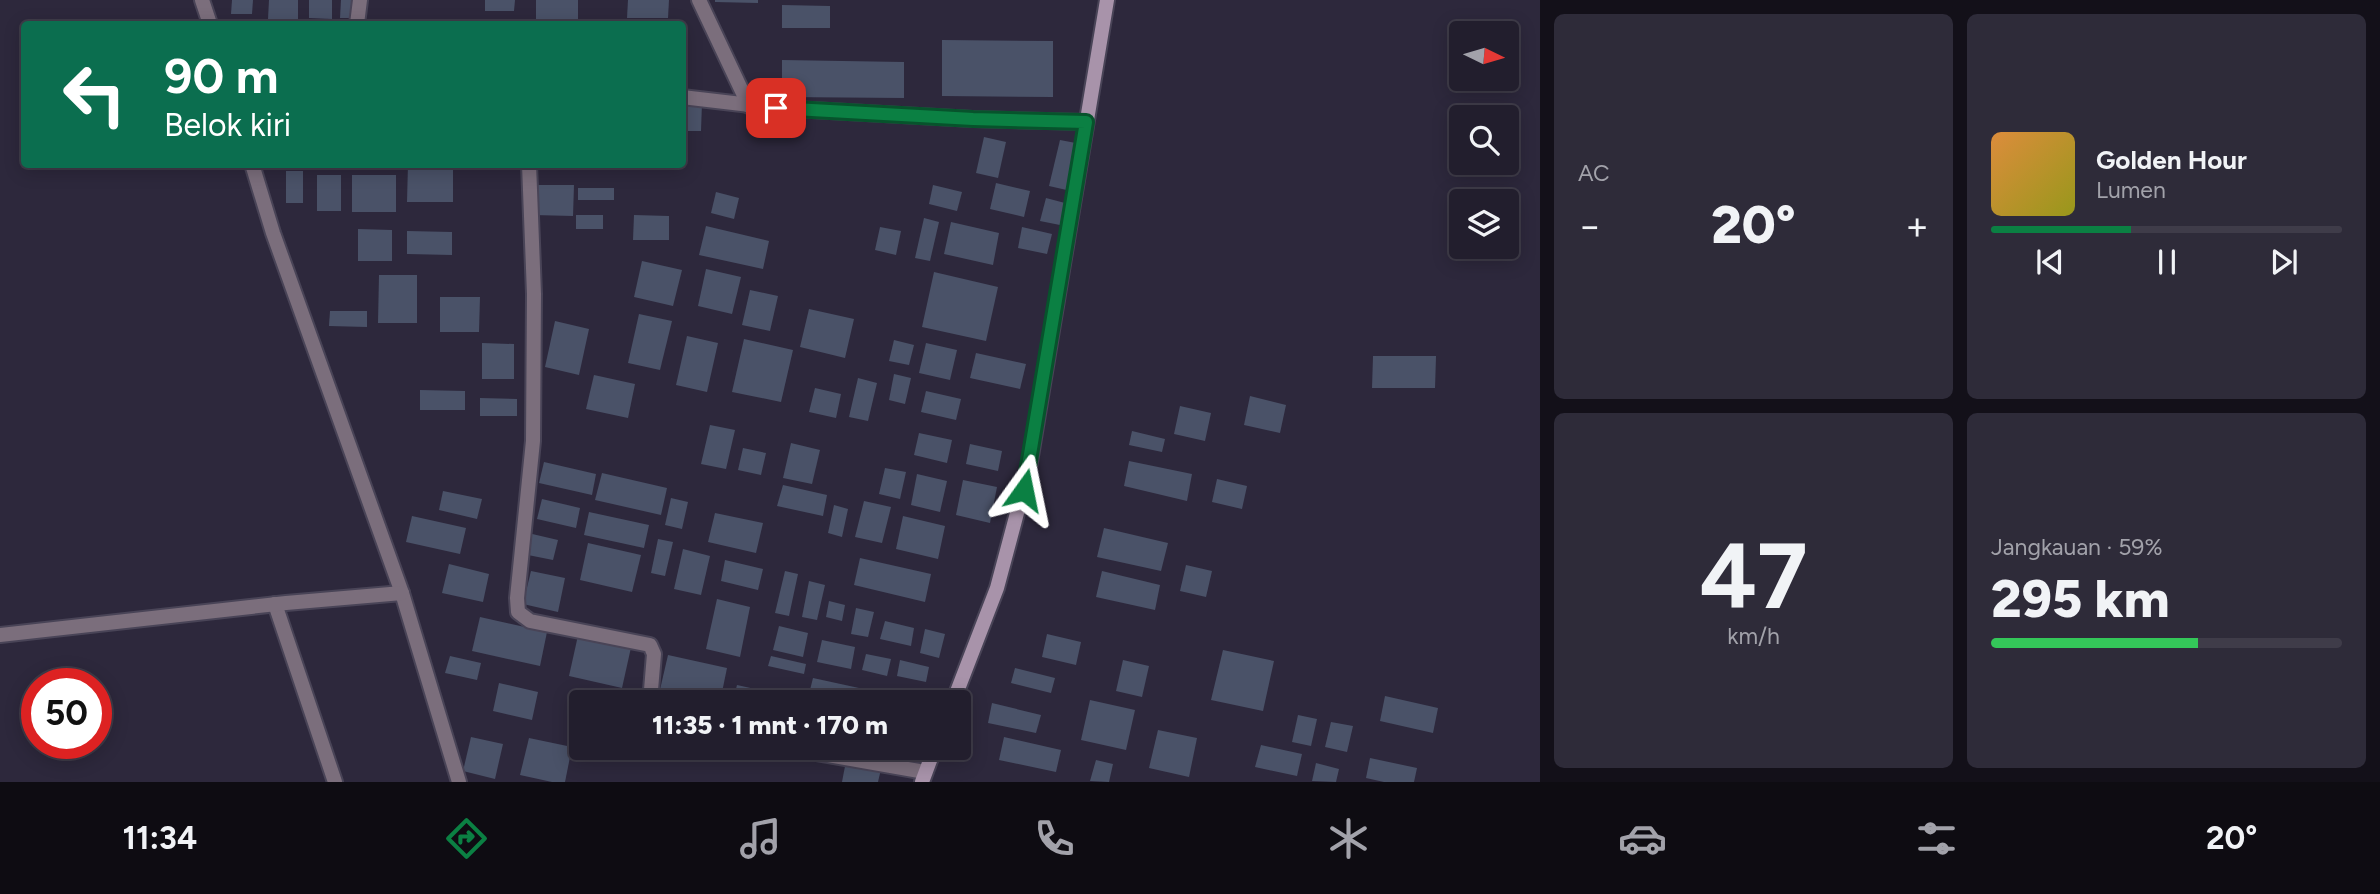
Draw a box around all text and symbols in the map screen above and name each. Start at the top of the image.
north arrow [1449,21,1519,91]
map controls [1449,21,1519,259]
text: 90 m [164,46,279,105]
icon: left [49,49,140,140]
pin [746,78,806,138]
icon: arrive [757,89,795,127]
button: search [1449,105,1519,175]
text: Belok kiri [164,106,291,144]
text: Golden Hour [2096,144,2247,176]
text: AC [1578,159,1610,187]
text: Lumen [2096,176,2166,204]
button: layers [1449,189,1519,259]
text: 20° [1711,194,1796,256]
text: − [1578,203,1602,249]
text: + [1905,203,1929,249]
icon: previous [2031,243,2069,281]
icon: pause [2148,243,2186,281]
icon: next [2265,243,2303,281]
position arrow [987,453,1061,527]
text: 47 [1699,522,1808,631]
text: Jangkauan · 59% [1991,533,2162,561]
text: 295 km [1991,568,2170,630]
text: km/h [1727,622,1780,650]
speed limit sign: 50 [21,668,112,759]
text: 11:35 · 1 mnt · 170 m [652,709,888,741]
icon: directions [442,814,491,863]
icon: music [736,814,785,863]
icon: phone [1030,814,1079,863]
icon: climate [1324,814,1373,863]
icon: car [1618,814,1667,863]
icon: filters [1912,814,1961,863]
text: 11:34 [122,819,197,857]
text: 20° [2206,819,2257,857]

